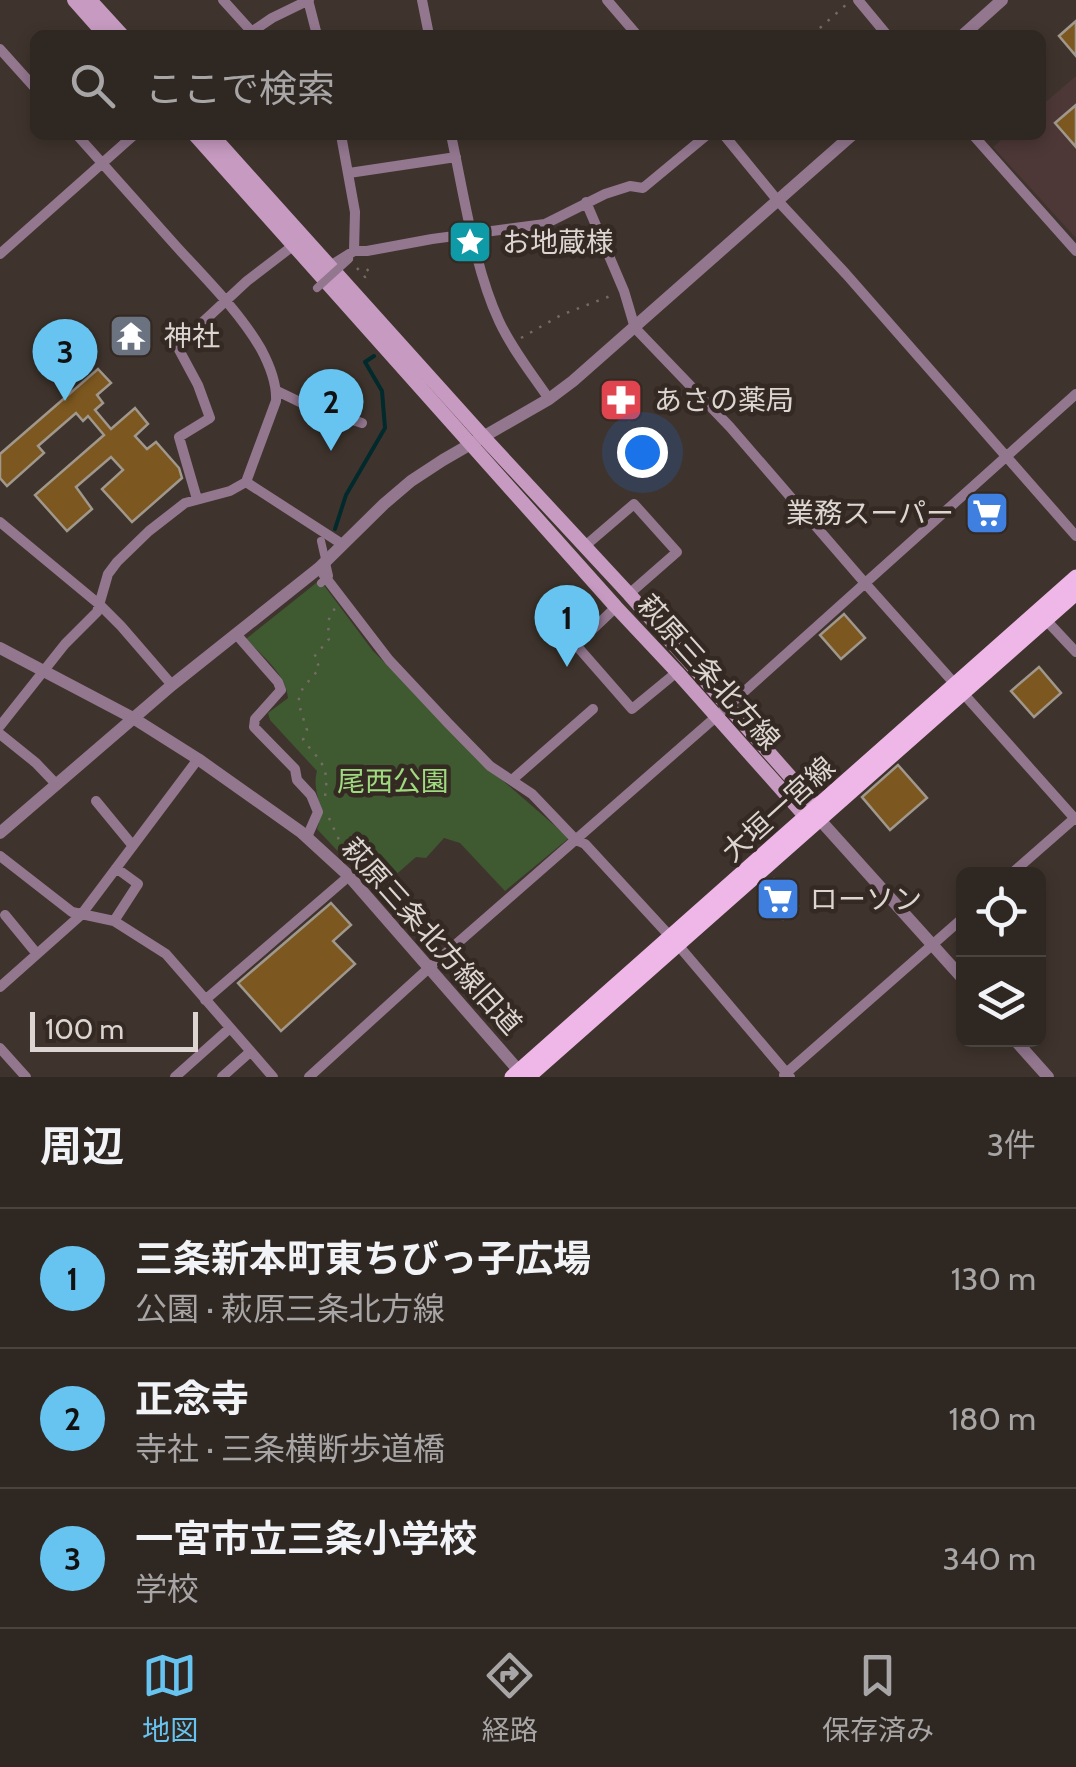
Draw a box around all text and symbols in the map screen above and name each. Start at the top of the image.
search box [30,30,1046,140]
icon: search [65,58,120,113]
text: ここで検索 [145,65,335,112]
place icon: お地蔵様 [447,219,493,265]
place label: お地蔵様 [502,225,614,259]
temple icon: 神社 [108,313,154,359]
pin: 3 [32,318,98,401]
place label: 神社 [164,319,220,353]
pin: 2 [298,368,364,451]
pharmacy icon: あさの薬局 [598,377,644,423]
place label: あさの薬局 [654,383,794,417]
your location [617,427,668,478]
supermarket icon: 業務スーパー [964,490,1010,536]
place label: 業務スーパー [786,496,954,530]
pin: 1 [534,584,600,667]
street label: 萩原三条北方線 [631,588,787,756]
street label: 大垣一宮線 [715,750,841,868]
park label: 尾西公園 [337,764,449,798]
street label: 萩原三条北方線旧道 [335,831,529,1041]
map controls [956,867,1046,1047]
button: locate [956,867,1046,957]
supermarket icon: ローソン [755,876,801,922]
place label: ローソン [810,882,922,916]
button: layers [956,957,1046,1047]
scale bar [30,1007,198,1052]
text: 100 m [45,1012,124,1046]
text: 周辺 [40,1120,124,1172]
text: 3件 [987,1125,1036,1164]
text: 三条新本町東ちびっ子広場 [135,1235,591,1282]
text: 1 [67,1259,78,1298]
text: 130 m [951,1259,1036,1298]
text: 公園 · 萩原三条北方線 [135,1289,445,1328]
text: 正念寺 [135,1375,249,1422]
text: 2 [64,1399,81,1438]
text: 180 m [949,1399,1036,1438]
text: 寺社 · 三条横断歩道橋 [135,1429,445,1468]
text: 一宮市立三条小学校 [135,1515,477,1562]
text: 3 [64,1539,81,1578]
text: 340 m [943,1539,1036,1578]
text: 学校 [135,1569,199,1608]
tab: 地図 [142,1648,198,1748]
tab: 経路 [482,1648,538,1748]
tab: 保存済み [822,1648,934,1748]

